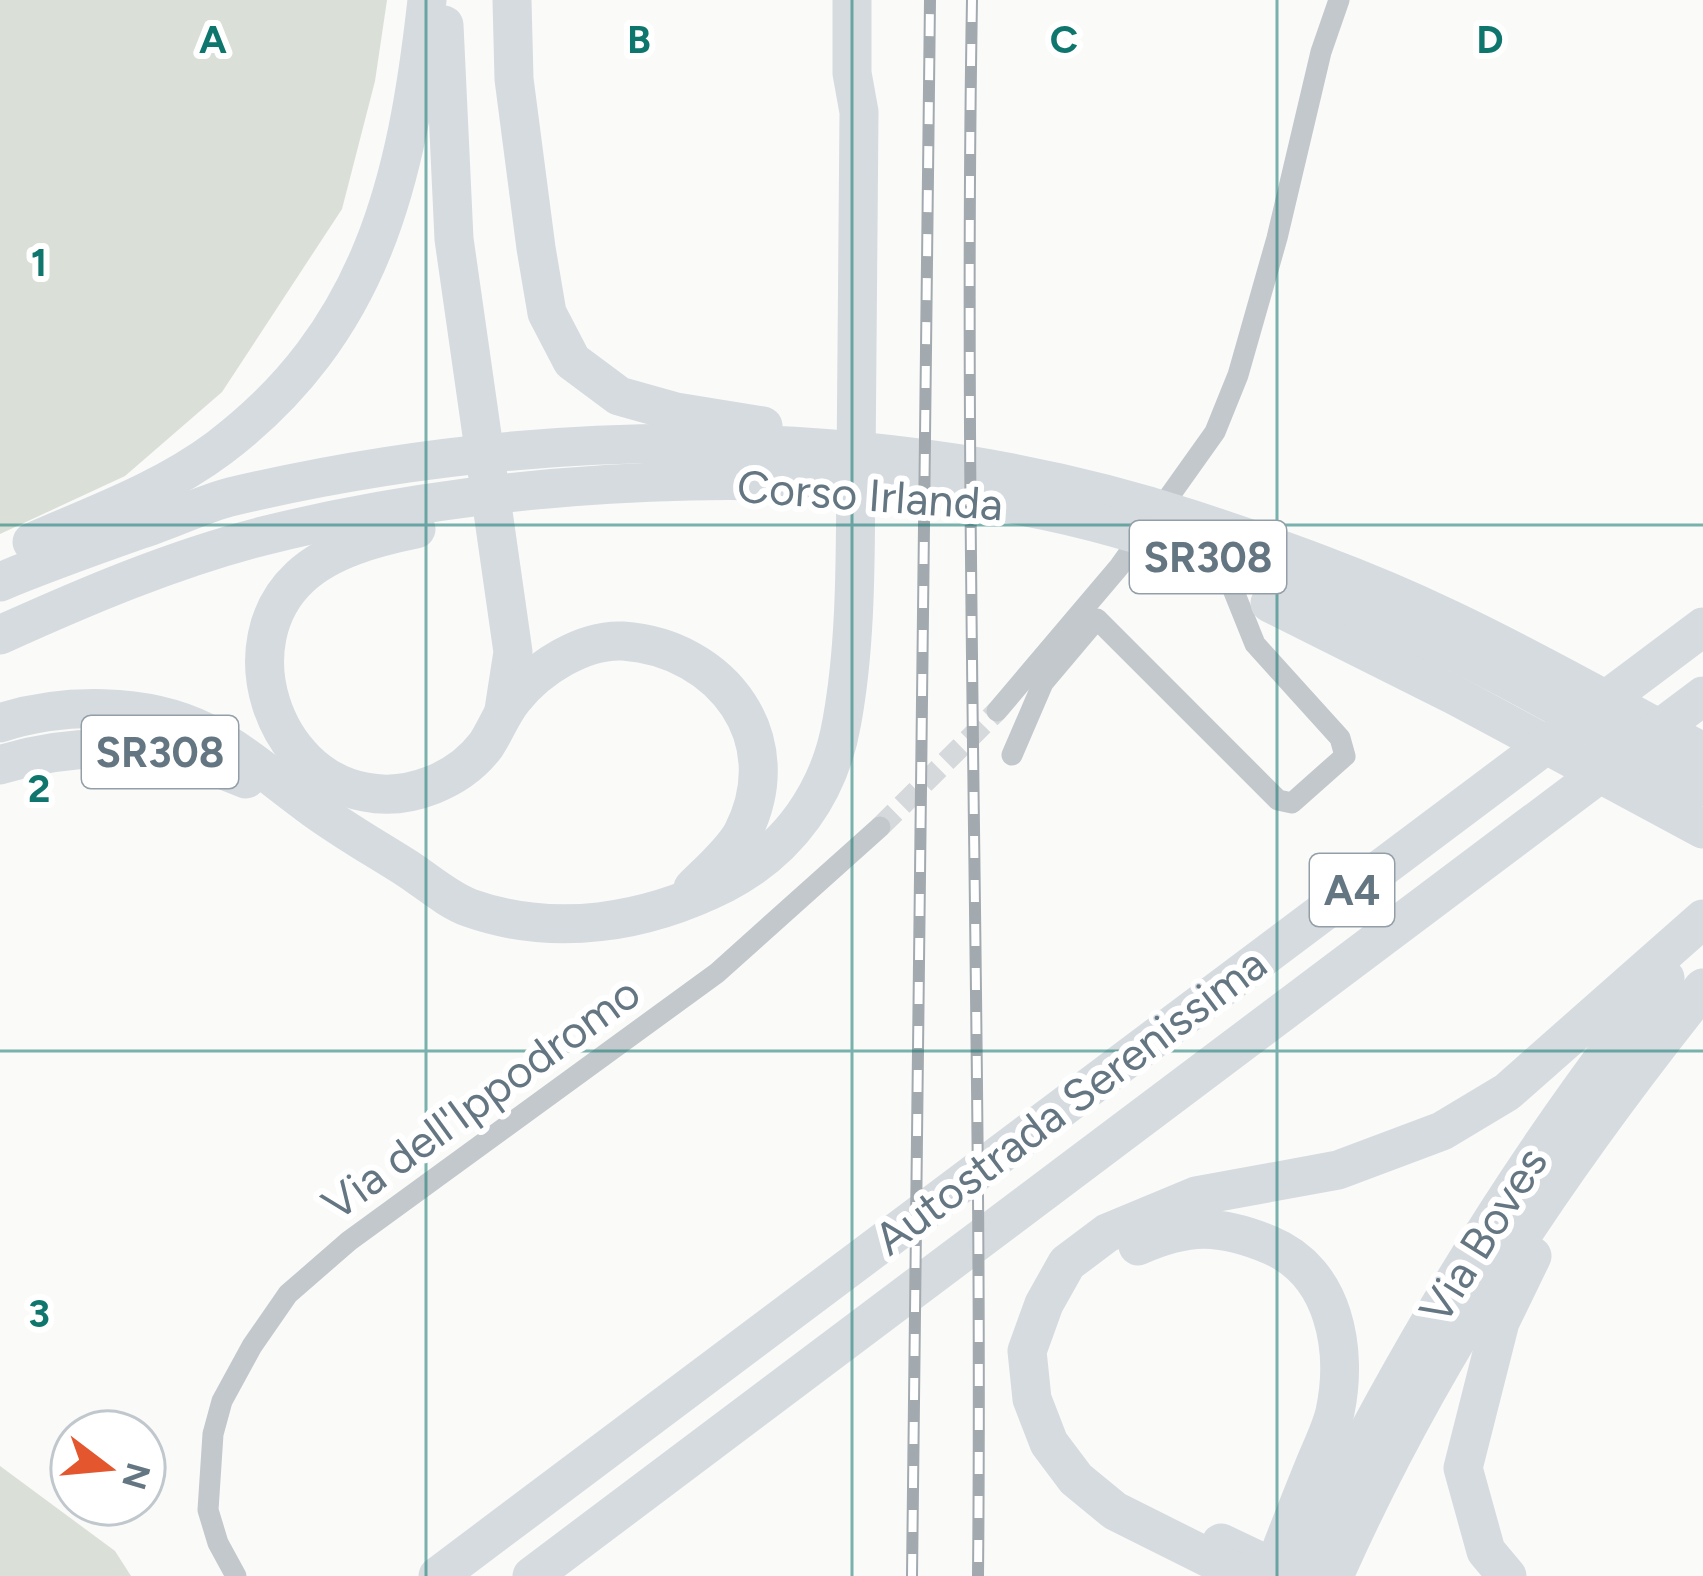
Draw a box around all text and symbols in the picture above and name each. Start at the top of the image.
text: A [199,16,227,63]
text: B [627,16,651,63]
text: C [1050,16,1078,63]
text: D [1476,16,1504,63]
text: 1 [31,239,47,286]
street label: Corso Irlanda [735,459,1005,531]
road number: SR308 [1130,521,1286,593]
road number: SR308 [82,716,238,788]
text: 2 [28,765,50,812]
road number: A4 [1310,854,1394,926]
street label: Autostrada Serenissima [864,936,1276,1266]
street label: Via dell'Ippodromo [312,965,650,1231]
street label: Via Boves [1408,1137,1558,1333]
text: 3 [28,1290,50,1337]
north arrow [48,1408,168,1528]
text: N [114,1458,159,1494]

